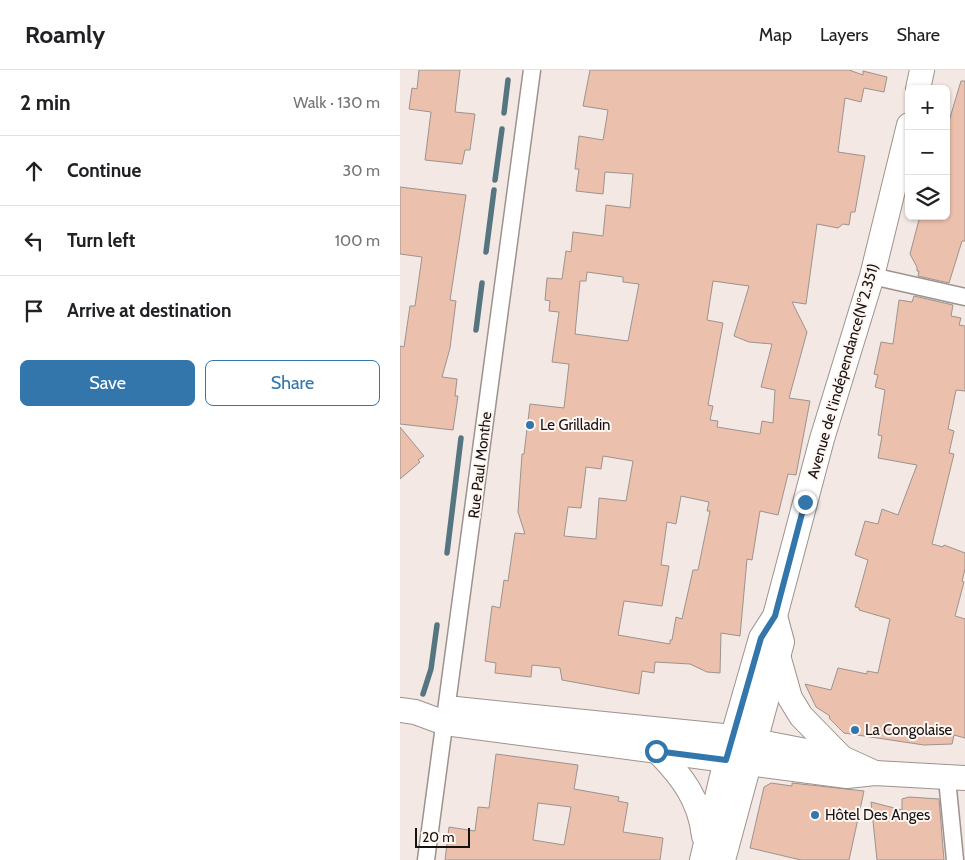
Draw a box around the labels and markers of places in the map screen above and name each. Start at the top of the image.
place label: Le Grilladin [540,416,611,434]
marker: Le Grilladin [524,419,536,431]
place label: La Congolaise [865,721,953,739]
marker: La Congolaise [849,724,861,736]
place label: Hôtel Des Anges [825,806,930,824]
marker: Hôtel Des Anges [809,809,821,821]

